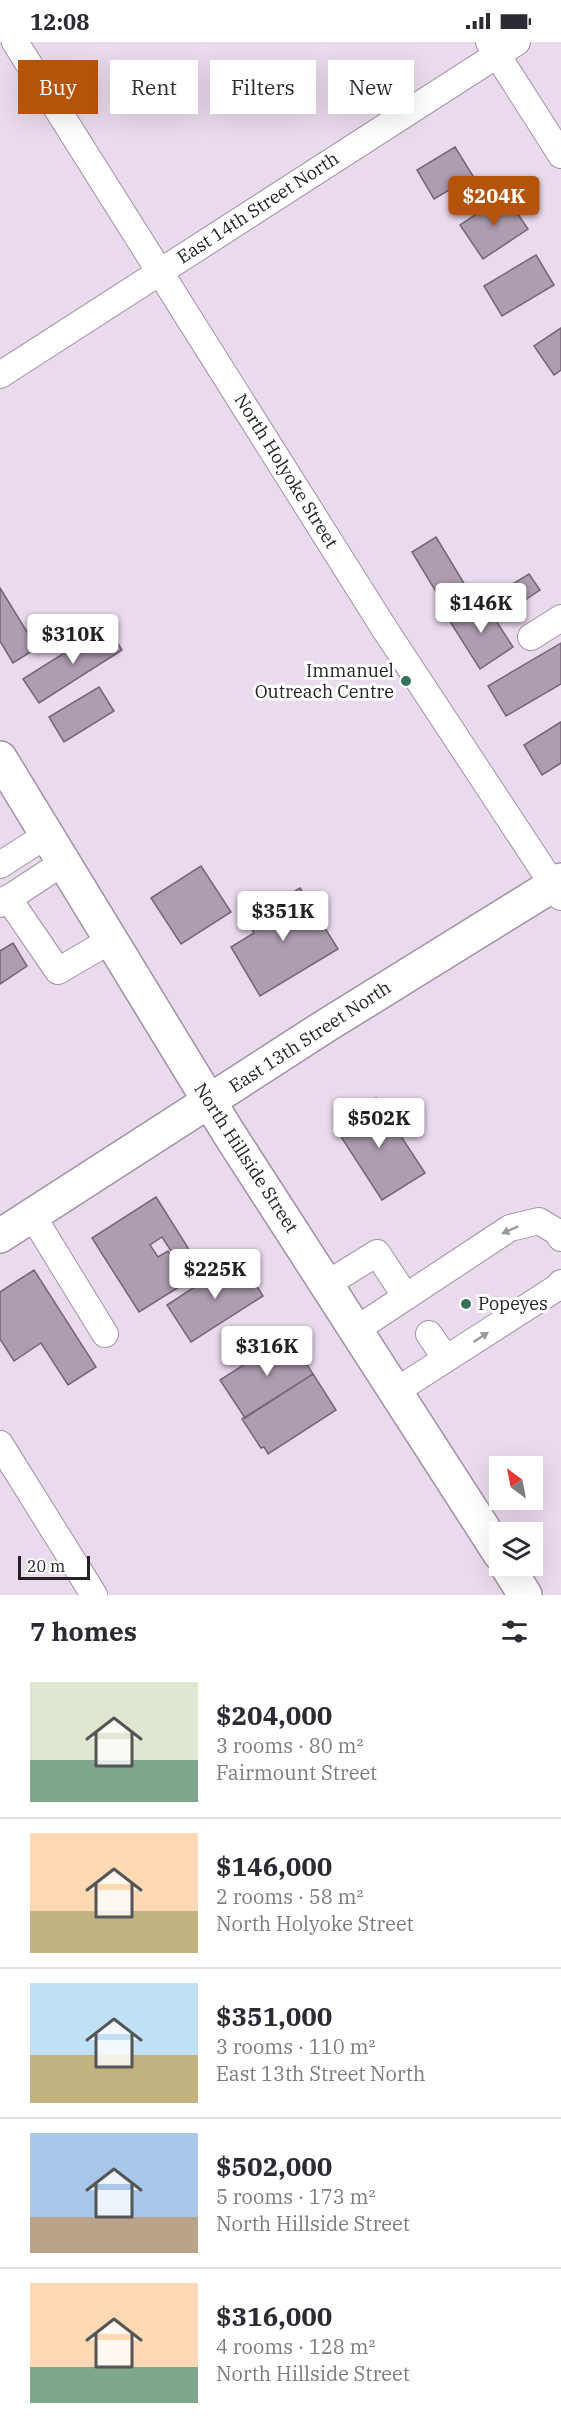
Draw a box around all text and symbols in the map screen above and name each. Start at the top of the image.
text: 12:08 [30,7,89,36]
chip: Buy [18,60,98,114]
chip: Rent [110,60,198,114]
chip: Filters [210,60,316,114]
chip: New [328,60,414,114]
street label: East 14th Street North [172,147,343,269]
pin: $204K [452,176,536,227]
text: $204K [462,182,526,209]
street label: North Holyoke Street [230,389,343,552]
pin: $146K [439,583,523,634]
text: $146K [449,589,513,616]
pin: $310K [31,614,115,665]
text: $310K [41,620,105,647]
place label: Immanuel Outreach Centre [255,659,394,703]
marker: Immanuel Outreach Centre [399,674,413,688]
pin: $351K [241,891,325,942]
text: $351K [251,897,315,924]
street label: East 13th Street North [224,976,395,1098]
street label: North Hillside Street [189,1078,304,1237]
pin: $502K [337,1098,421,1149]
text: $502K [347,1104,411,1131]
one-way arrow [501,1225,519,1235]
pin: $225K [173,1249,257,1300]
text: $225K [183,1255,247,1282]
place label: Popeyes [478,1292,548,1315]
marker: Popeyes [459,1297,473,1311]
pin: $316K [225,1326,309,1377]
text: $316K [235,1332,299,1359]
one-way arrow [473,1332,489,1343]
north arrow [489,1456,543,1510]
map controls [489,1456,543,1576]
button: layers [489,1522,543,1576]
scale bar [18,1553,90,1580]
text: 20 m [27,1556,65,1576]
text: 7 homes [30,1614,137,1648]
icon: filters [498,1615,531,1648]
text: $204,000 [216,1698,332,1732]
icon: home [78,1706,150,1778]
text: 3 rooms · 80 m² [216,1732,363,1759]
text: Fairmount Street [216,1759,377,1786]
text: $146,000 [216,1849,332,1883]
icon: home [78,1857,150,1929]
text: 2 rooms · 58 m² [216,1883,363,1910]
text: North Holyoke Street [216,1910,414,1937]
text: $351,000 [216,1999,332,2033]
icon: home [78,2007,150,2079]
text: 3 rooms · 110 m² [216,2033,375,2060]
text: East 13th Street North [216,2060,425,2087]
text: $502,000 [216,2149,332,2183]
icon: home [78,2157,150,2229]
text: 5 rooms · 173 m² [216,2183,375,2210]
text: North Hillside Street [216,2210,410,2237]
text: $316,000 [216,2299,332,2333]
icon: home [78,2307,150,2379]
text: 4 rooms · 128 m² [216,2333,375,2360]
text: North Hillside Street [216,2360,410,2387]

